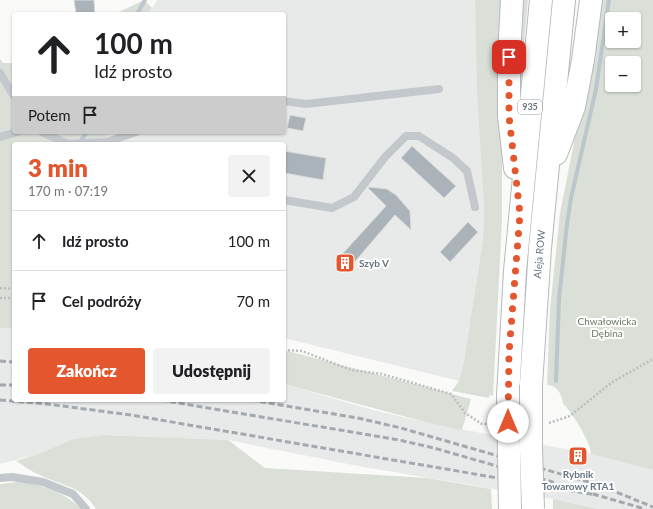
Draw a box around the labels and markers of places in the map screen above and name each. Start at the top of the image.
pin [492,40,526,74]
building icon: Szyb V [334,252,356,274]
place label: Szyb V [359,257,389,269]
building icon: Rybnik Towarowy RTA1 [567,445,589,467]
place label: Rybnik Towarowy RTA1 [542,468,614,492]

